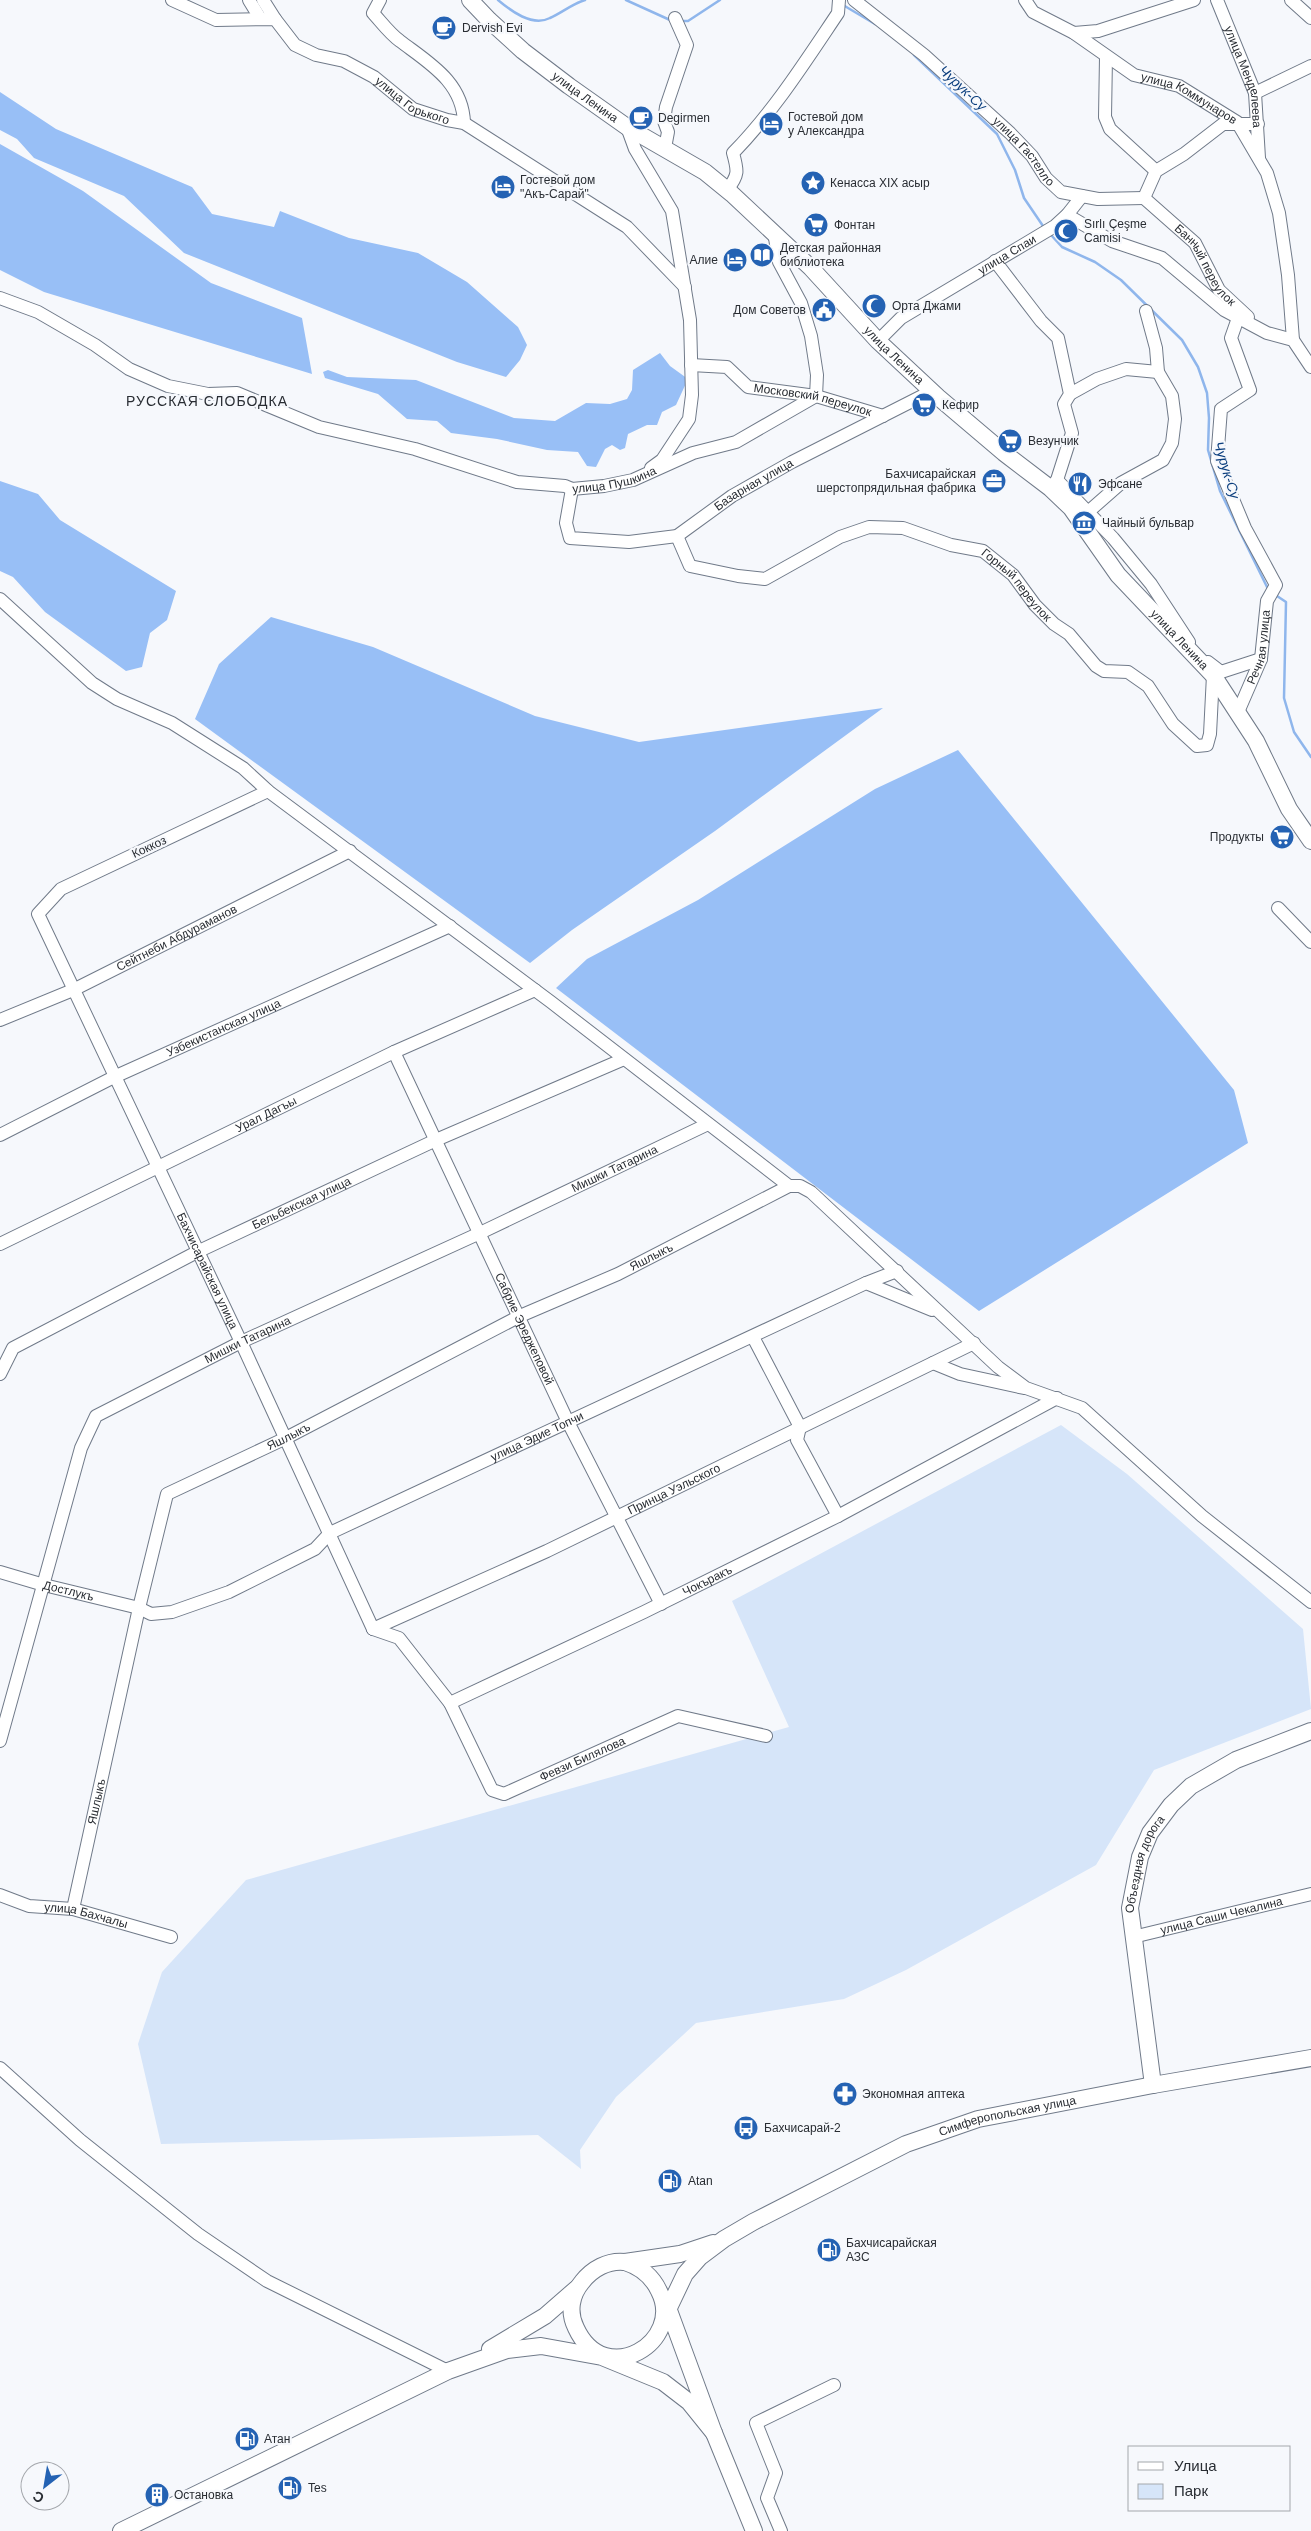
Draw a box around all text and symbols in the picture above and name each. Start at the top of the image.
cafe icon: Dervish Evi [431,15,457,41]
place label: Dervish Evi [462,21,523,35]
street label: улица Менделеева [1221,24,1264,128]
water label: Чурук-Су [936,62,991,115]
street label: улица Ленина [549,69,621,126]
street label: улица Коммунаров [1140,70,1239,127]
street label: улица Горького [372,74,451,127]
cafe icon: Degirmen [628,105,654,131]
place label: Гостевой дом у Александра [788,110,864,138]
place label: Degirmen [658,111,710,125]
hotel icon: Гостевой дом у Александра [758,111,784,137]
street label: улица Гастелло [990,114,1057,189]
place icon: Кенасса XIX асыр [800,170,826,196]
place label: Гостевой дом "Акъ-Сарай" [520,173,595,201]
hotel icon: Гостевой дом "Акъ-Сарай" [490,174,516,200]
place label: Кенасса XIX асыр [830,176,930,190]
supermarket icon: Фонтан [803,212,829,238]
place label: Sırlı Çeşme Camisi [1084,217,1147,245]
place label: Фонтан [834,218,875,232]
mosque icon: Sırlı Çeşme Camisi [1053,218,1079,244]
street label: Банный переулок [1172,221,1239,309]
street label: улица Спаи [976,232,1038,277]
place label: Детская районная библиотека [780,241,881,269]
library icon: Детская районная библиотека [749,242,775,268]
hotel icon: Алие [722,247,748,273]
place label: Алие [690,253,718,267]
mosque icon: Орта Джами [861,293,887,319]
public building icon: Дом Советов [811,297,837,323]
place label: Орта Джами [892,299,961,313]
place label: Дом Советов [733,303,806,317]
street label: улица Ленина [861,323,927,387]
street label: Московский переулок [753,381,874,419]
supermarket icon: Кефир [911,392,937,418]
district label: РУССКАЯ СЛОБОДКА [126,393,288,409]
place label: Кефир [942,398,979,412]
supermarket icon: Везунчик [997,428,1023,454]
place label: Везунчик [1028,434,1079,448]
water label: Чурук-Су [1211,439,1244,501]
street label: Базарная улица [711,456,796,514]
street label: улица Пушкина [572,463,659,496]
place label: Бахчисарайская шерстопрядильная фабрика [816,467,976,495]
office icon: Бахчисарайская шерстопрядильная фабрика [981,468,1007,494]
restaurant icon: Эфсане [1067,471,1093,497]
place label: Эфсане [1098,477,1143,491]
museum icon: Чайный бульвар [1071,510,1097,536]
place label: Чайный бульвар [1102,516,1194,530]
street label: Горный переулок [979,546,1055,625]
street label: улица Ленина [1148,607,1211,673]
street label: Речная улица [1244,609,1273,686]
supermarket icon: Продукты [1269,824,1295,850]
place label: Продукты [1210,830,1264,844]
street label: Коккоз [130,833,169,861]
street label: Сейтнеби Абдураманов [114,902,239,974]
street label: Узбекистанская улица [164,996,283,1059]
street label: Урал Дагъы [233,1094,299,1135]
street label: Мишки Татарина [569,1142,660,1195]
street label: Бельбекская улица [250,1174,353,1232]
street label: Бахчисарайская улица [174,1210,241,1332]
street label: Яшлыкъ [627,1240,676,1274]
street label: Сабрие Эреджеповой [492,1271,557,1387]
street label: Мишки Татарина [202,1313,293,1366]
street label: улица Эдие Топчи [488,1409,586,1464]
street label: Яшлыкъ [265,1419,313,1453]
street label: Принца Уэльского [625,1461,723,1518]
street label: Чокъракъ [680,1562,735,1599]
street label: Достлукъ [42,1578,96,1604]
street label: Февзи Билялова [537,1733,628,1784]
street label: Яшлыкъ [85,1777,109,1826]
street label: Объездная дорога [1123,1812,1168,1914]
street label: улица Саши Чекалина [1159,1894,1284,1937]
street label: улица Бахчалы [44,1900,129,1931]
pharmacy icon: Экономная аптека [832,2081,858,2107]
place label: Экономная аптека [862,2087,965,2101]
street label: Симферопольская улица [937,2093,1077,2139]
bus stop icon: Бахчисарай-2 [733,2115,759,2141]
place label: Бахчисарай-2 [764,2121,841,2135]
fuel station icon: Atan [657,2168,683,2194]
place label: Atan [688,2174,713,2188]
place label: Бахчисарайская АЗС [846,2236,937,2264]
fuel station icon: Бахчисарайская АЗС [816,2237,842,2263]
fuel station icon: Атан [234,2426,260,2452]
place label: Атан [264,2432,290,2446]
legend [1128,2446,1291,2511]
text: Улица [1174,2457,1217,2474]
north arrow [20,2461,70,2511]
fuel station icon: Tes [277,2475,303,2501]
place label: Tes [308,2481,327,2495]
building icon: Остановка [144,2482,170,2508]
text: Парк [1174,2482,1208,2499]
text: С [30,2488,47,2507]
place label: Остановка [174,2488,234,2502]

